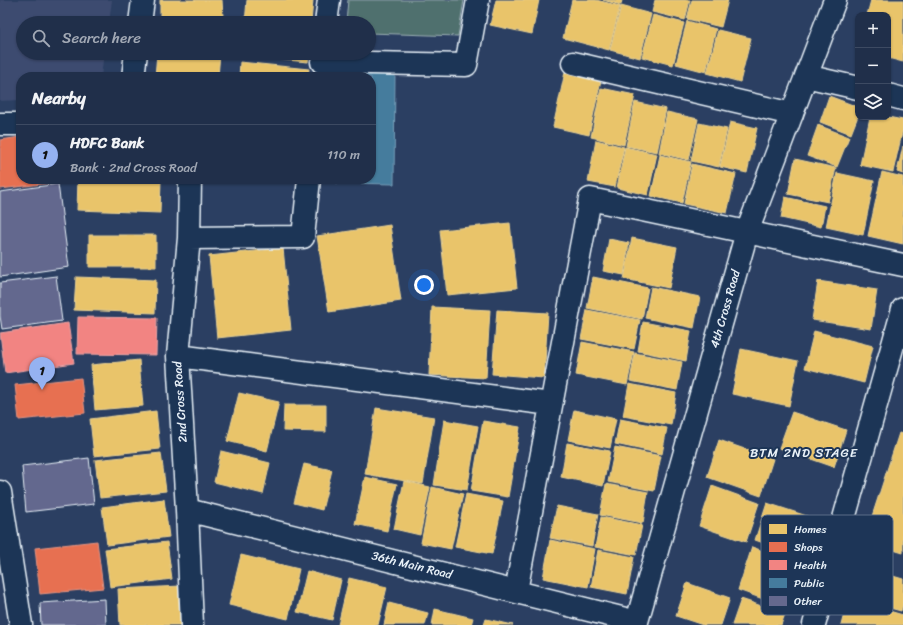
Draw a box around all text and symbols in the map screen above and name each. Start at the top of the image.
map controls [855,12,891,120]
button: + [855,12,891,48]
search box [16,16,376,60]
text: Search here [62,25,141,51]
icon: search [30,27,52,49]
button: − [855,48,891,84]
text: Nearby [32,83,86,113]
button: layers [855,84,891,120]
text: HDFC Bank [70,130,144,156]
text: 1 [42,143,48,166]
text: 110 m [327,143,360,166]
text: Bank · 2nd Cross Road [70,156,197,179]
street label: 4th Cross Road [703,267,747,351]
your location [414,275,434,295]
pin: 1 [29,357,55,390]
street label: 2nd Cross Road [166,360,194,443]
district label: BTM 2ND STAGE [750,441,858,464]
legend [761,515,893,615]
text: Homes [794,520,827,539]
text: Shops [794,538,823,557]
street label: 36th Main Road [369,544,456,586]
text: Health [794,556,827,575]
text: Public [794,574,825,593]
text: Other [794,592,822,611]

